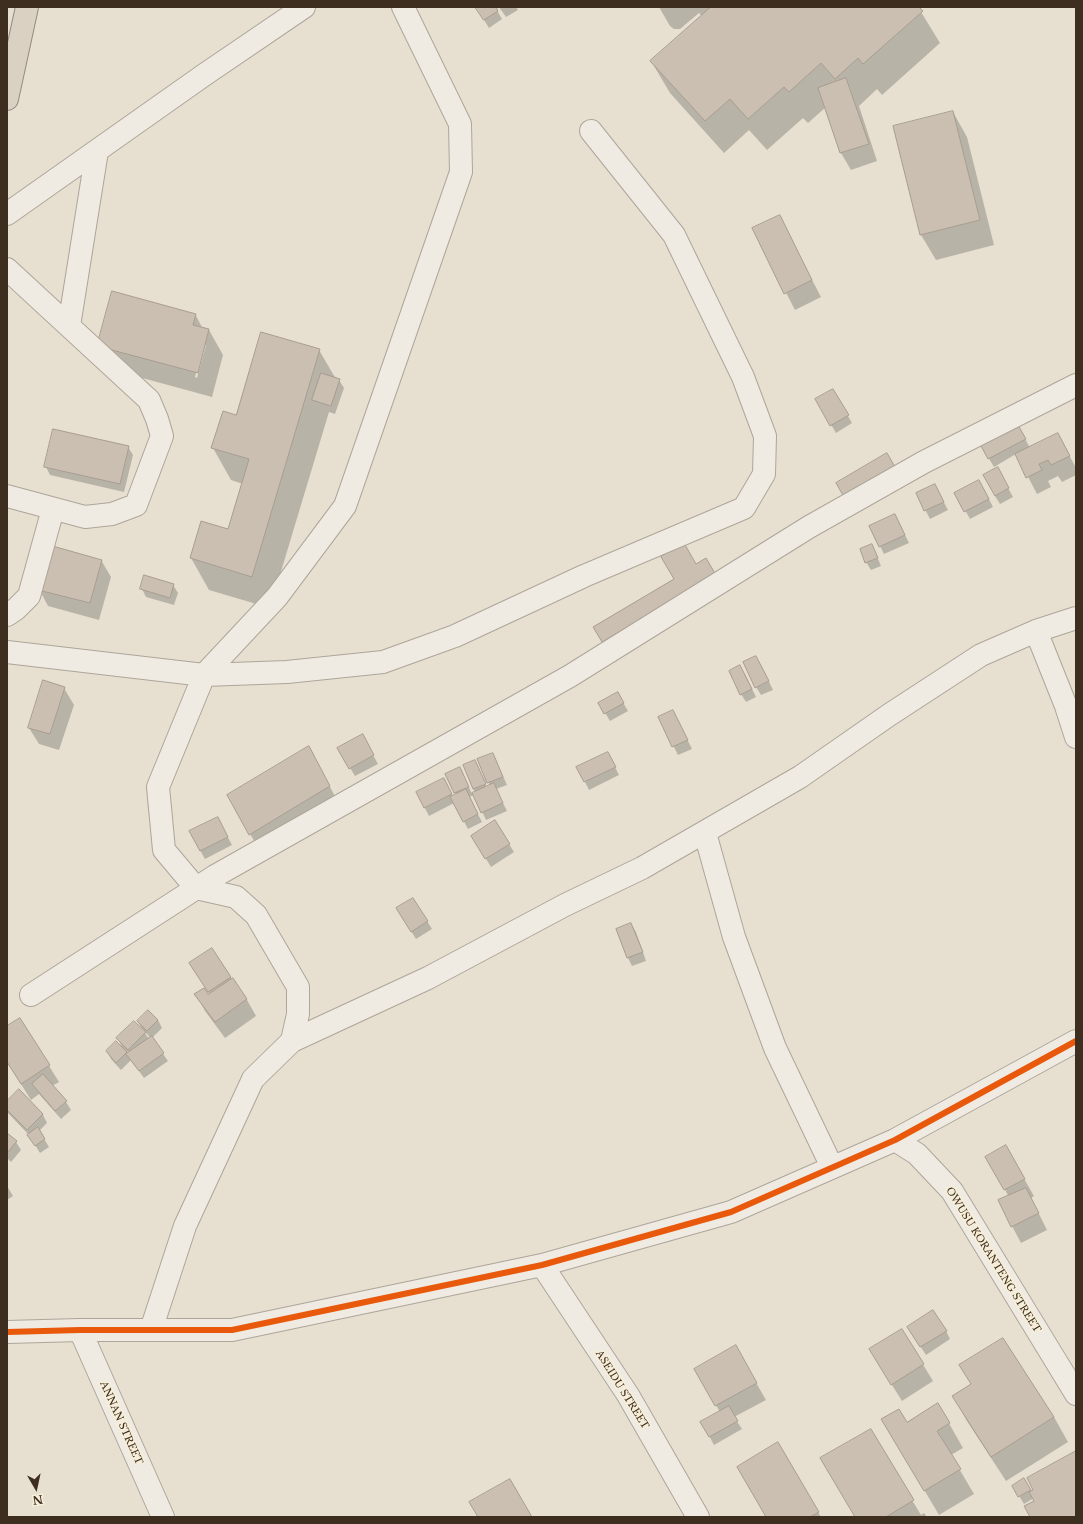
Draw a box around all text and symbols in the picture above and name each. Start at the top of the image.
street label: OWUSU KORANTENG STREET [943,1185,1043,1335]
street label: ASEIDU STREET [593,1348,651,1432]
street label: ANNAN STREET [97,1379,145,1467]
north arrow [16,1468,56,1508]
text: N [32,1492,44,1508]

